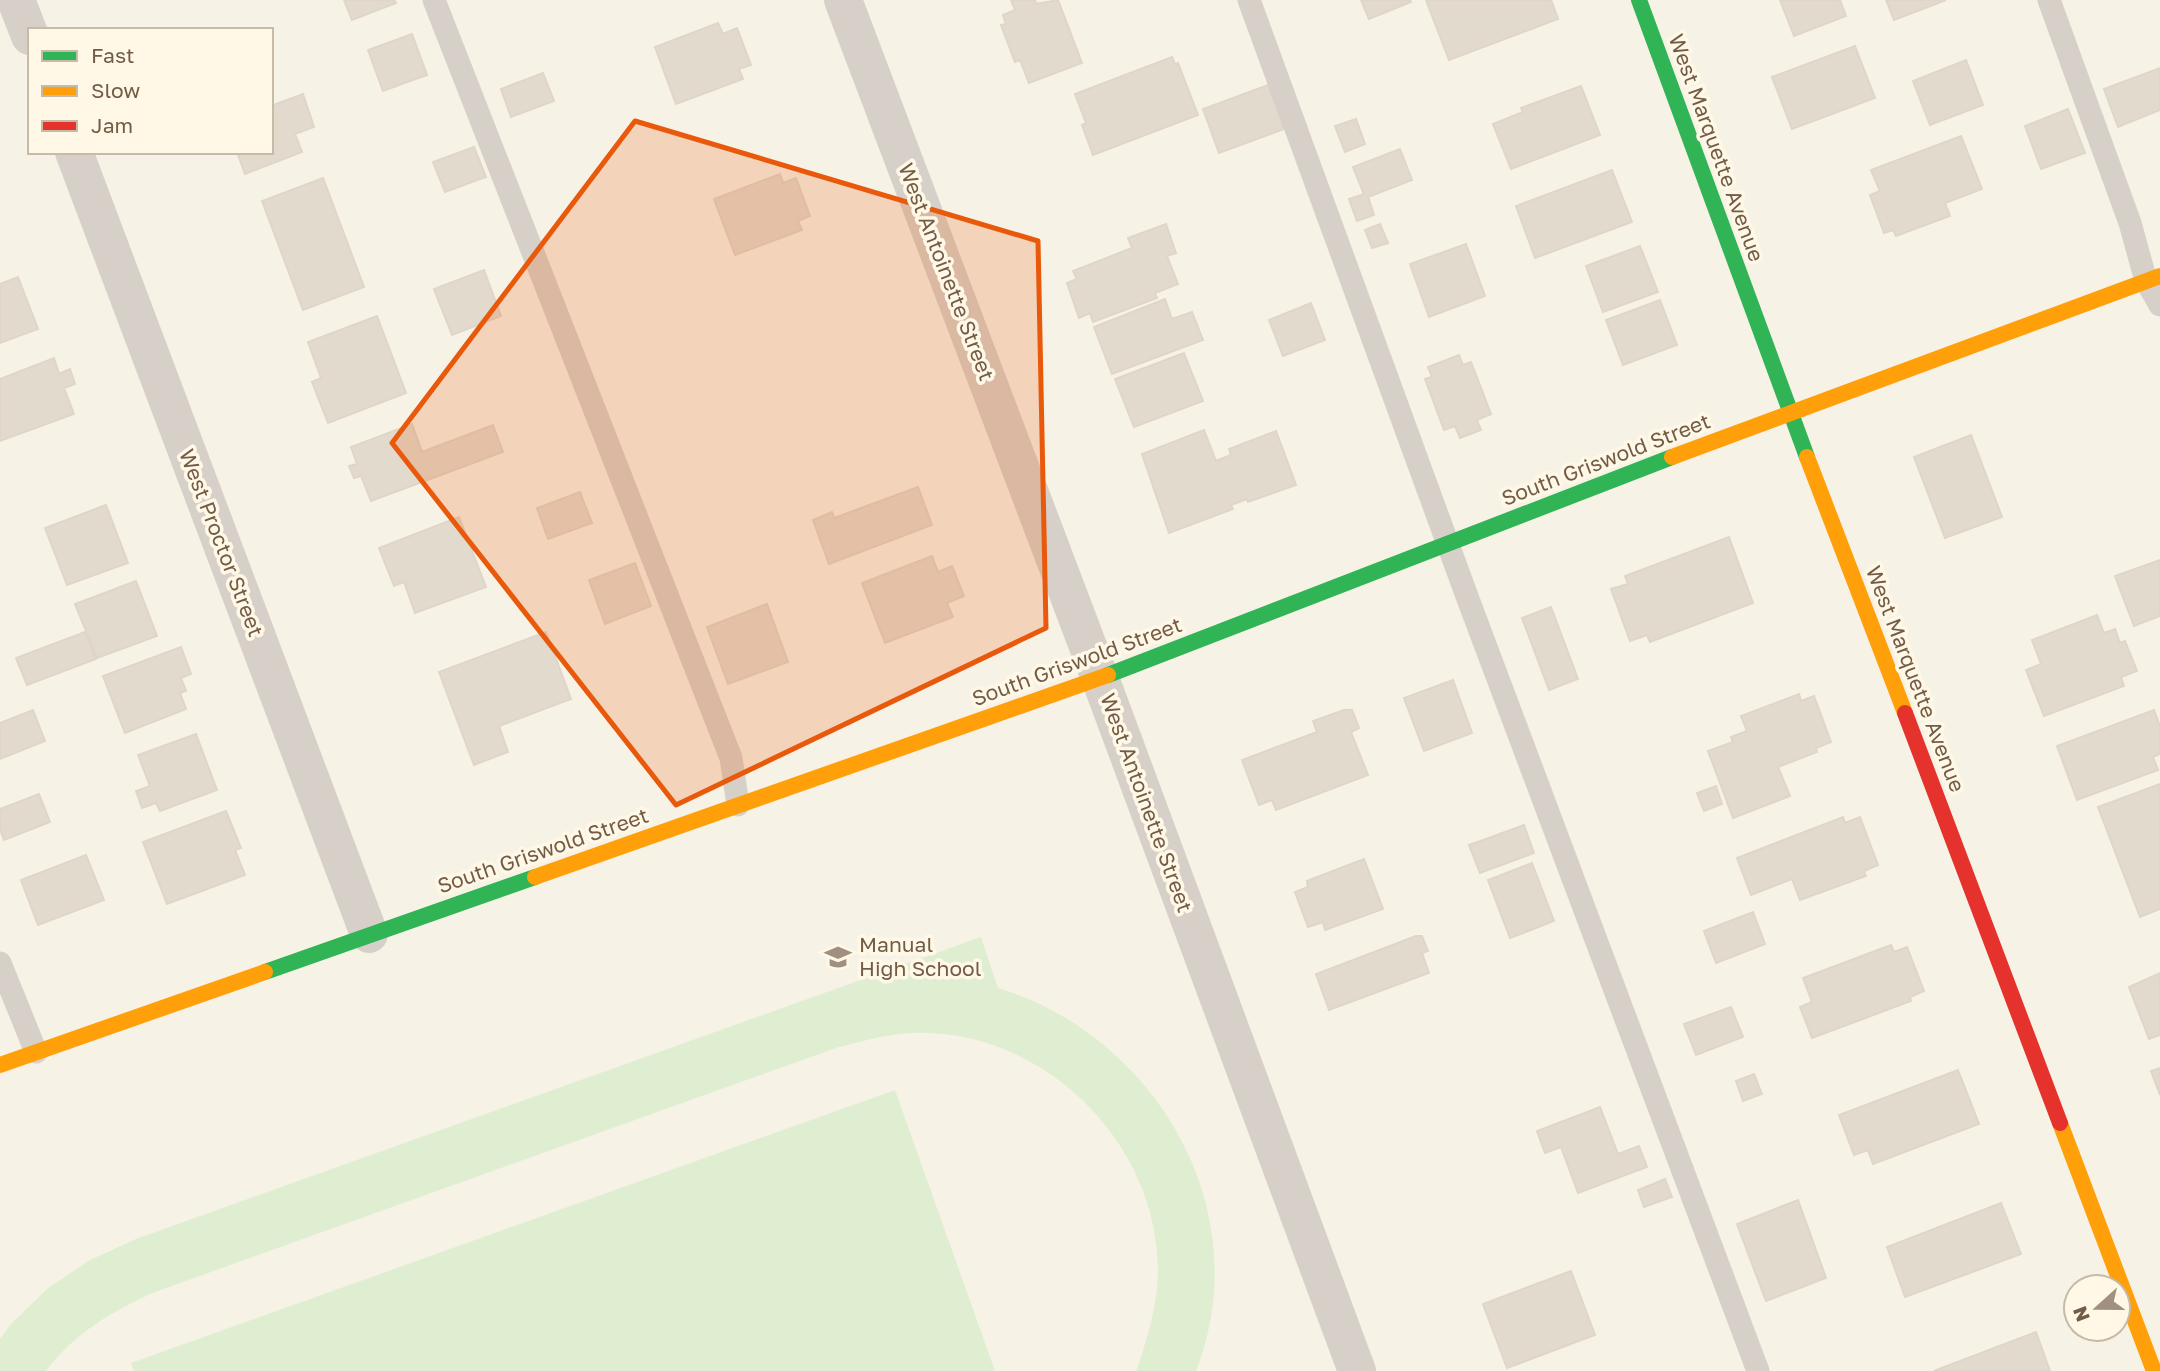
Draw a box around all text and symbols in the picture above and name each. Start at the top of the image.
legend [28,28,273,154]
street label: West Marquette Avenue [1664,30,1770,265]
text: Fast [91,42,134,68]
text: Slow [91,77,140,103]
text: Jam [91,112,133,138]
street label: West Antoinette Street [893,159,1000,384]
street label: South Griswold Street [1498,407,1714,511]
street label: West Proctor Street [174,445,270,640]
street label: West Marquette Avenue [1861,562,1971,795]
street label: South Griswold Street [968,611,1185,711]
street label: West Antoinette Street [1095,690,1199,916]
street label: South Griswold Street [434,802,652,898]
place label: Manual High School [859,931,981,981]
school or university icon: Manual High School [823,942,853,972]
north arrow [2062,1273,2132,1343]
text: N [2067,1303,2094,1325]

